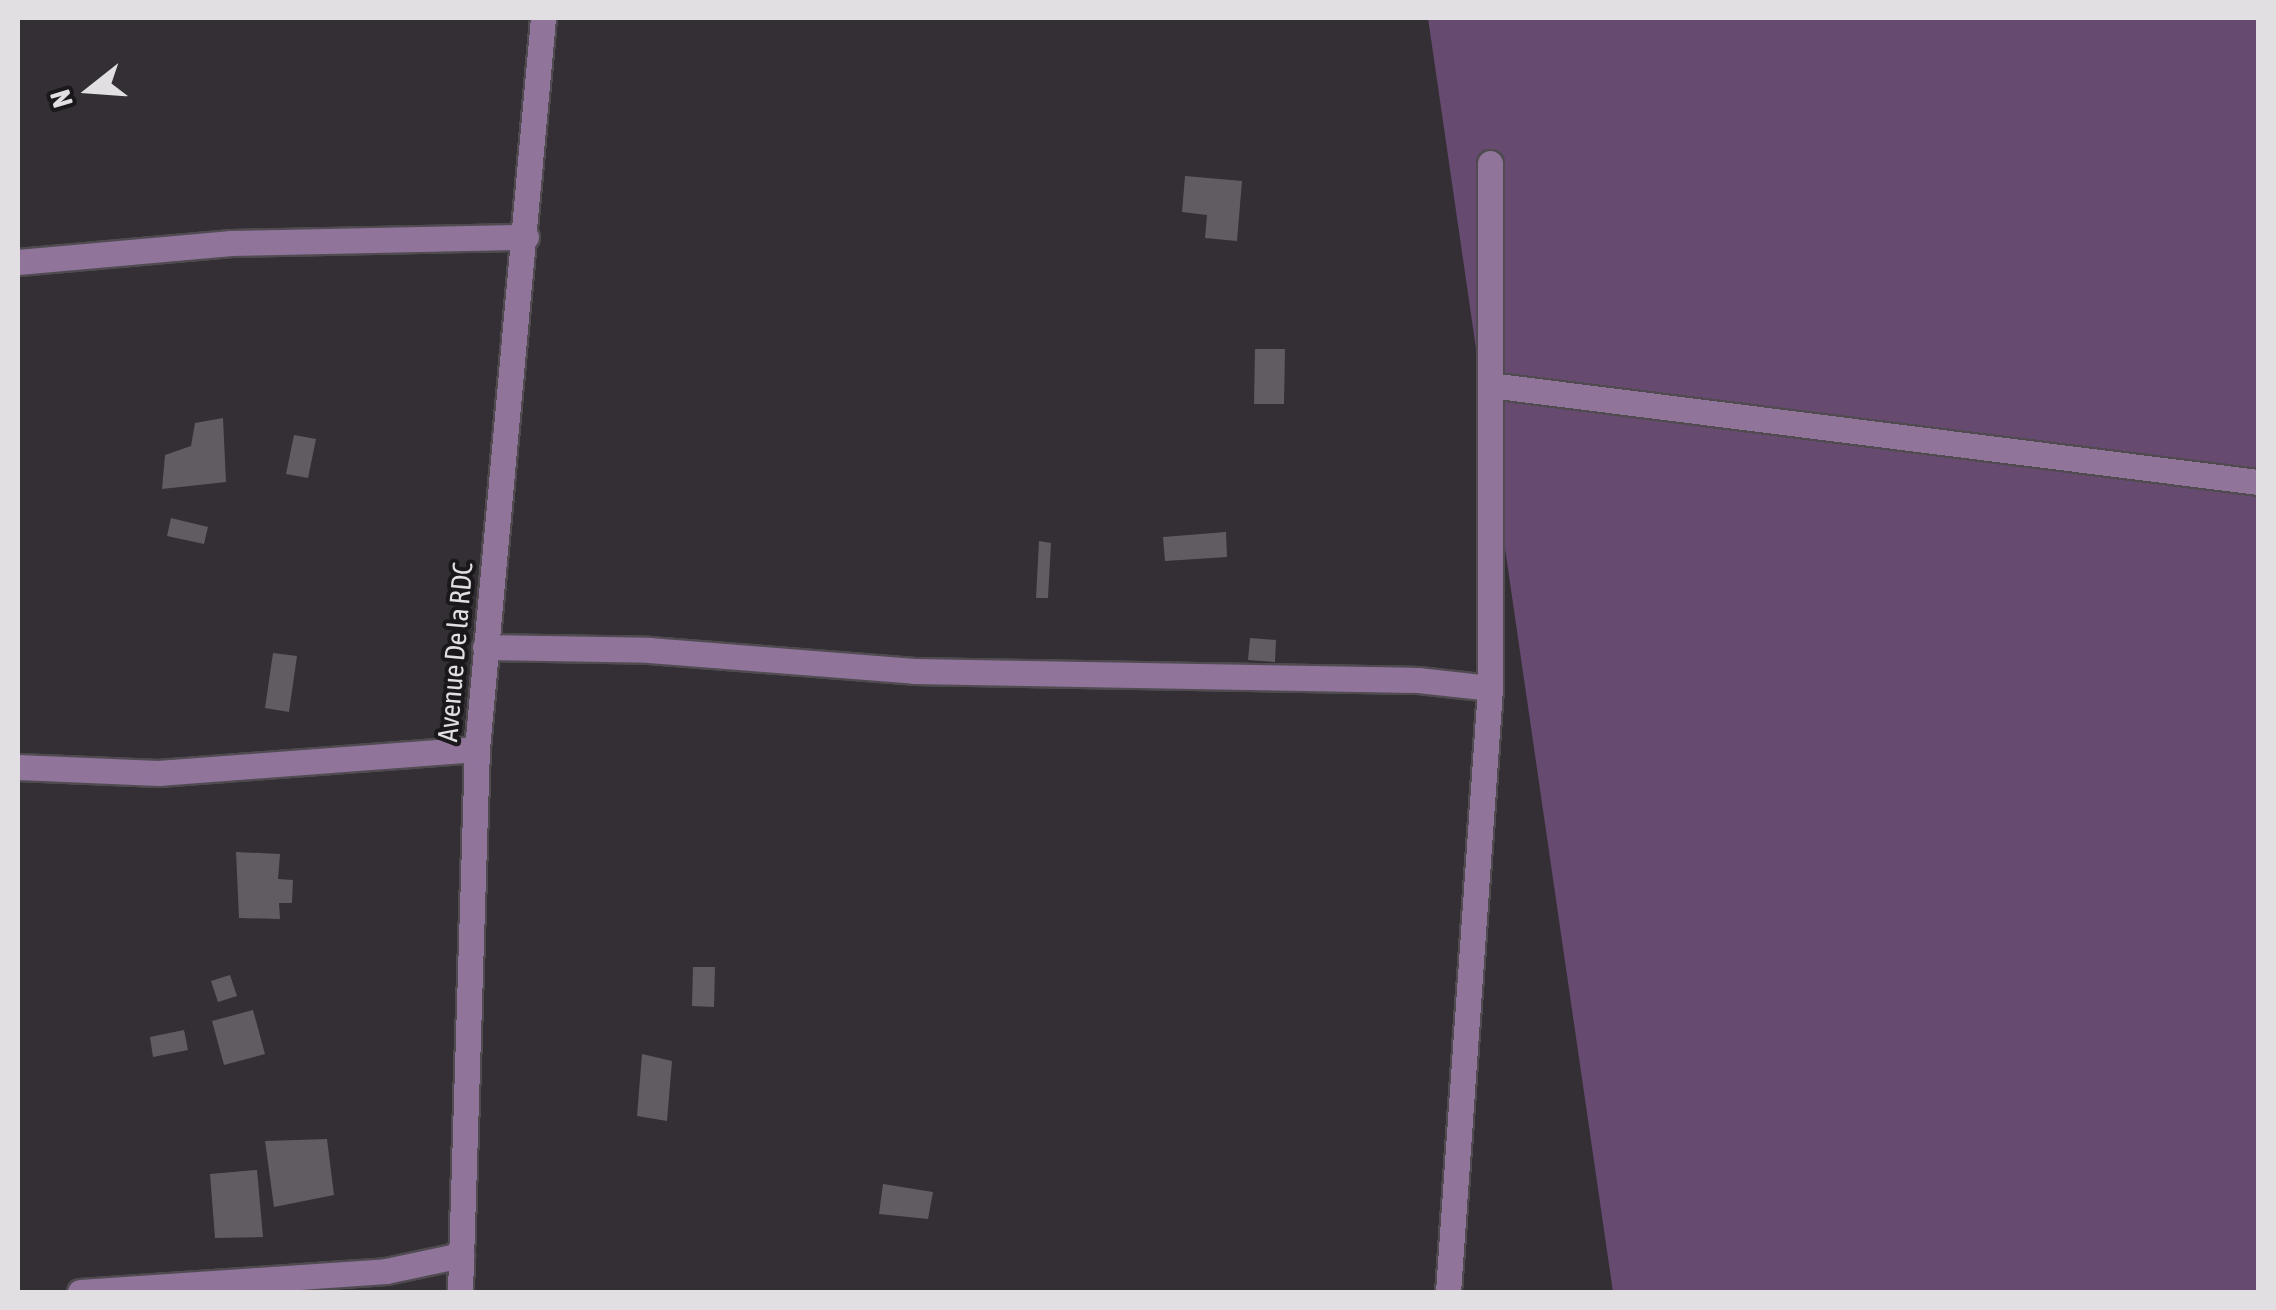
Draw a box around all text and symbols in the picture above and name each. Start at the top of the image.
north arrow [40,40,140,140]
text: N [44,86,79,111]
street label: Avenue De la RDC [430,561,480,743]

